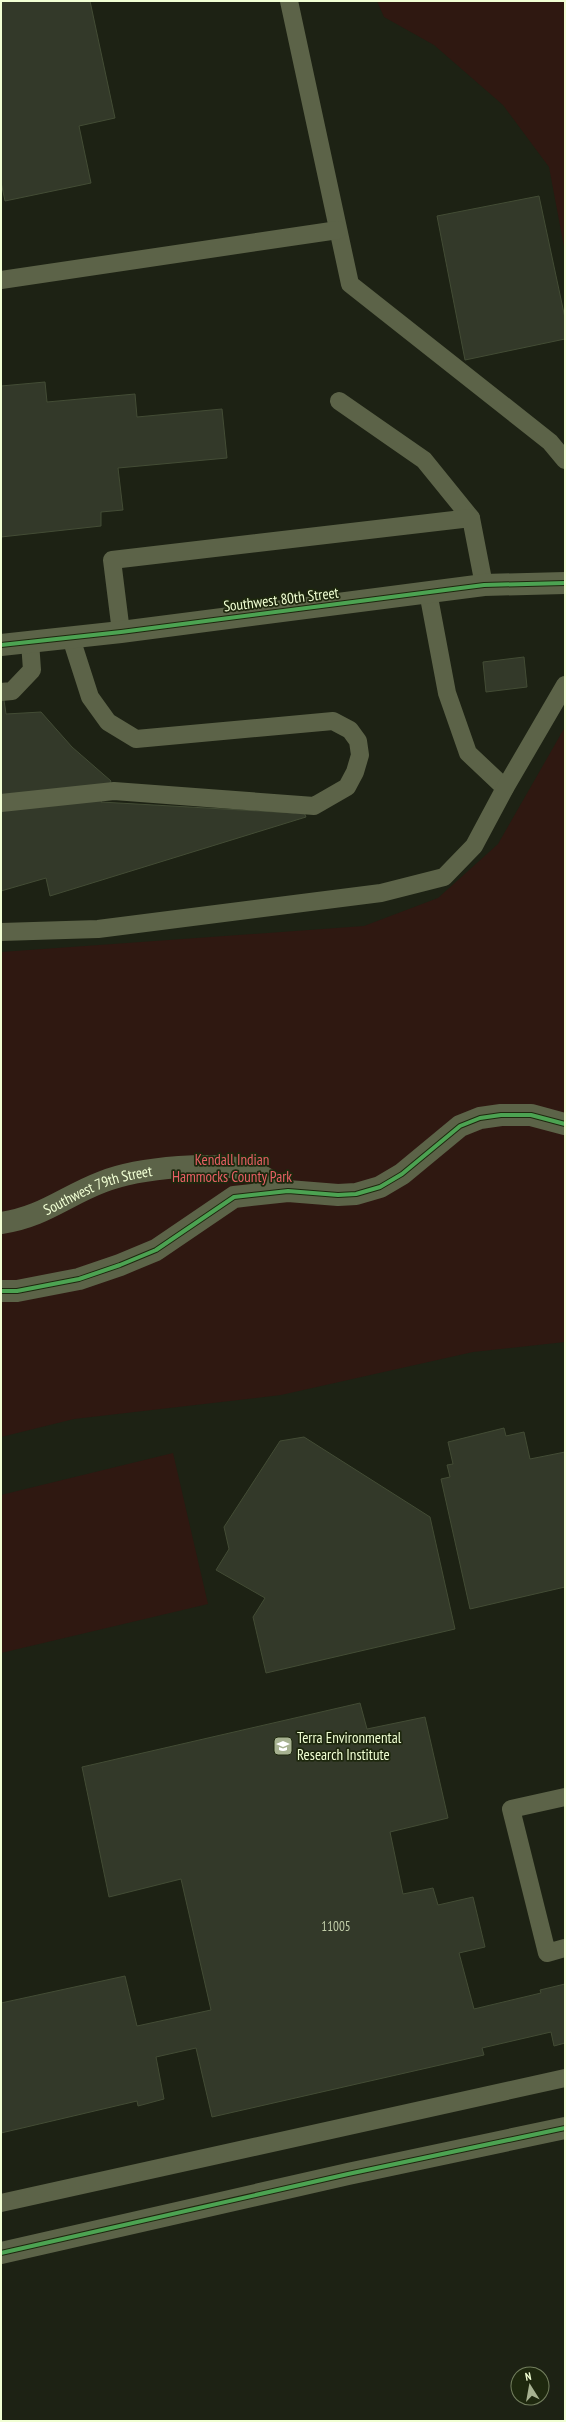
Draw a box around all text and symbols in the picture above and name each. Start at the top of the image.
street label: Southwest 80th Street [222,583,340,615]
park label: Kendall Indian Hammocks County Park [172,1150,292,1186]
street label: Southwest 79th Street [40,1161,153,1219]
place label: Terra Environmental Research Institute [297,1728,402,1764]
school or university icon: Terra Environmental Research Institute [272,1735,294,1757]
house number: 11005 [321,1918,351,1935]
north arrow [510,2366,550,2406]
text: N [524,2369,532,2384]

